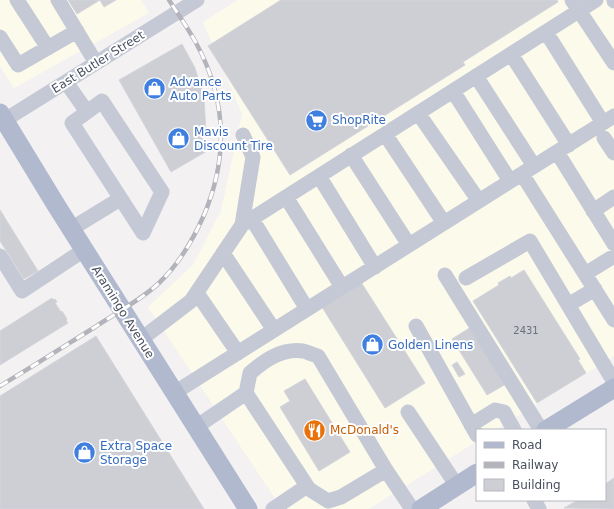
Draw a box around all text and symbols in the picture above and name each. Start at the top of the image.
street label: East Butler Street [49,28,147,96]
place label: Advance Auto Parts [170,75,232,103]
shop icon: Advance Auto Parts [142,76,168,102]
supermarket icon: ShopRite [303,107,329,133]
place label: ShopRite [332,113,386,127]
place label: Mavis Discount Tire [194,125,273,153]
shop icon: Mavis Discount Tire [165,126,191,152]
street label: Aramingo Avenue [89,263,157,361]
house number: 2431 [513,325,539,336]
shop icon: Golden Linens [360,332,386,358]
place label: Golden Linens [388,338,473,352]
restaurant icon: McDonald's [302,417,328,443]
place label: McDonald's [330,423,399,437]
legend [476,429,606,501]
text: Road [512,438,542,452]
place label: Extra Space Storage [100,439,172,467]
shop icon: Extra Space Storage [71,440,97,466]
text: Railway [512,458,558,472]
text: Building [512,478,561,492]

